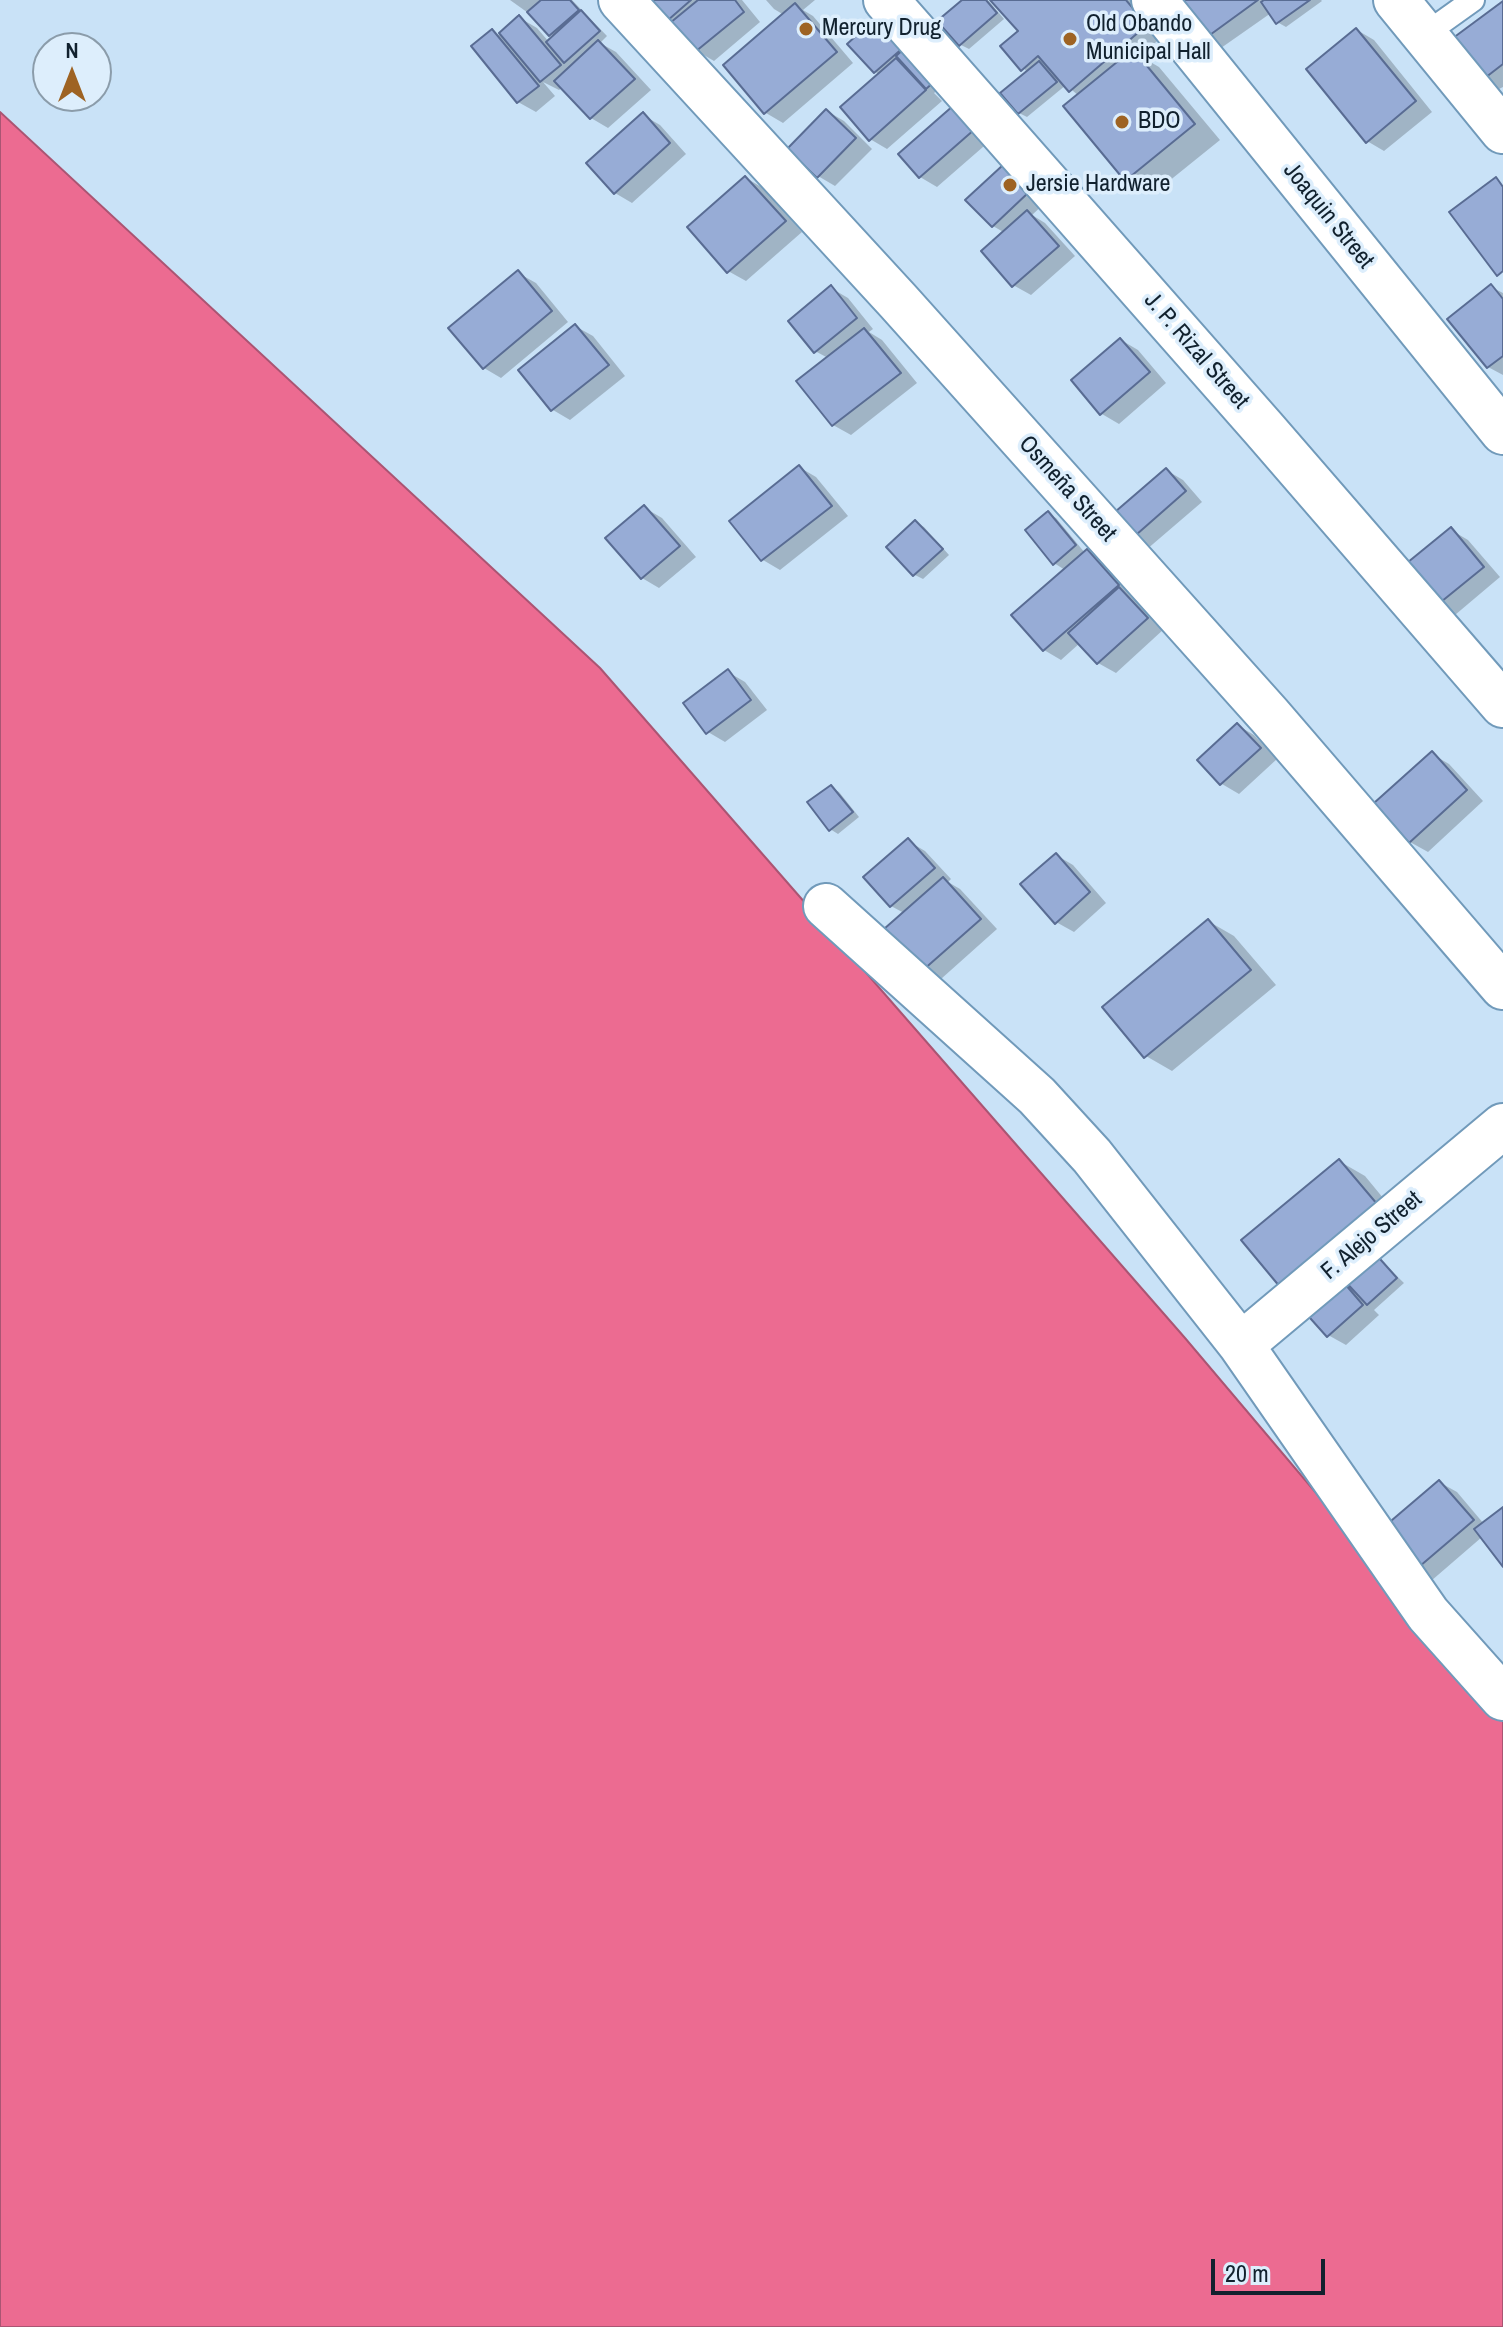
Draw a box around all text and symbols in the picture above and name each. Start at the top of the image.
place label: Old Obando Municipal Hall [1086,11,1211,67]
place label: Mercury Drug [822,15,941,43]
marker: Mercury Drug [797,20,815,38]
marker: Old Obando Municipal Hall [1061,30,1079,48]
north arrow [32,32,112,112]
text: N [65,35,79,65]
place label: BDO [1138,108,1181,136]
marker: BDO [1113,113,1131,131]
street label: Joaquin Street [1277,157,1379,275]
place label: Jersie Hardware [1026,171,1170,199]
marker: Jersie Hardware [1001,176,1019,194]
street label: J. P. Rizal Street [1138,287,1254,415]
street label: Osmeña Street [1012,430,1122,548]
street label: F. Alejo Street [1316,1186,1428,1286]
scale bar [1215,2243,1329,2293]
text: 20 m [1225,2257,1269,2289]

